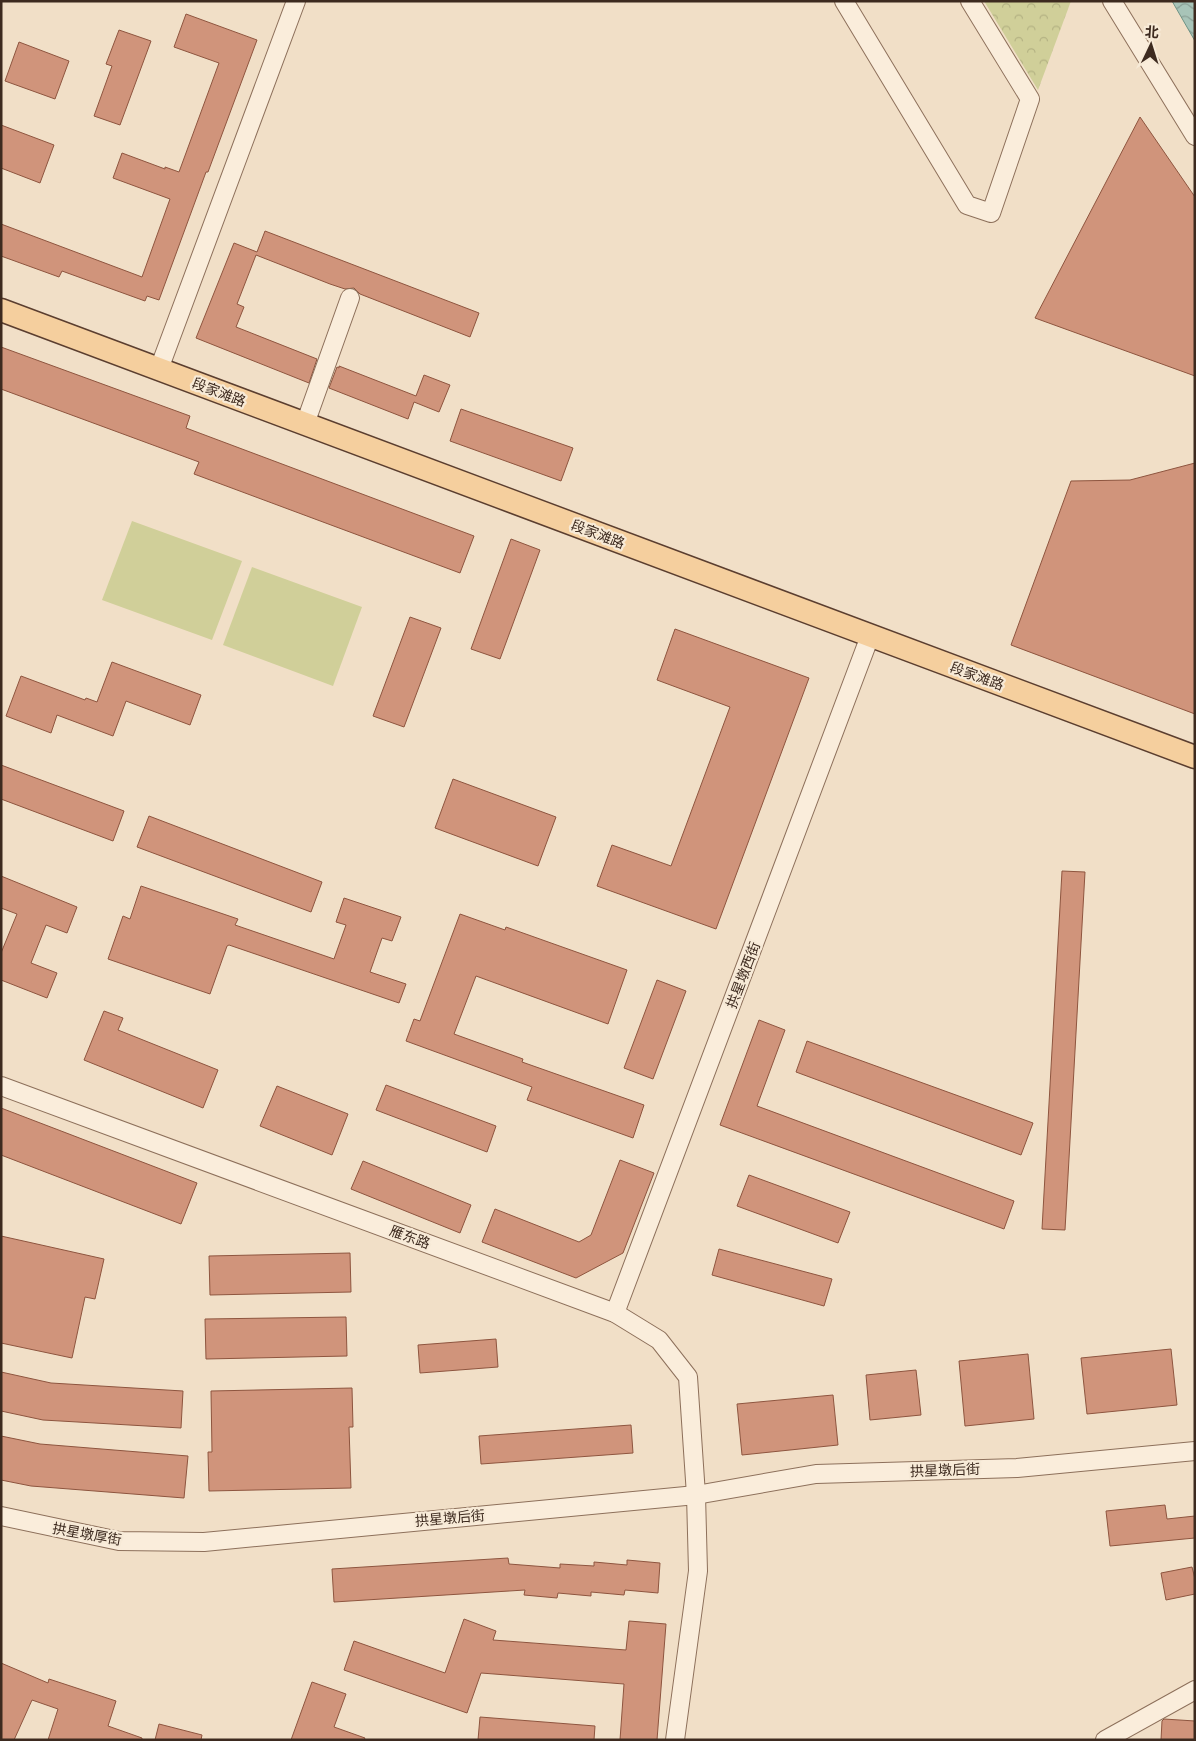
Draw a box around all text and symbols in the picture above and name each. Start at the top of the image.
north arrow [1126,20,1176,70]
text: 北 [1144,24,1159,41]
street label: 段家滩路 [190,374,248,410]
street label: 段家滩路 [569,516,627,552]
street label: 段家滩路 [948,659,1006,693]
street label: 拱星墩西街 [723,939,763,1011]
street label: 雁东路 [388,1222,432,1252]
street label: 拱星墩后街 [910,1461,980,1479]
street label: 拱星墩后街 [414,1507,486,1529]
street label: 拱星墩厚街 [51,1520,123,1548]

